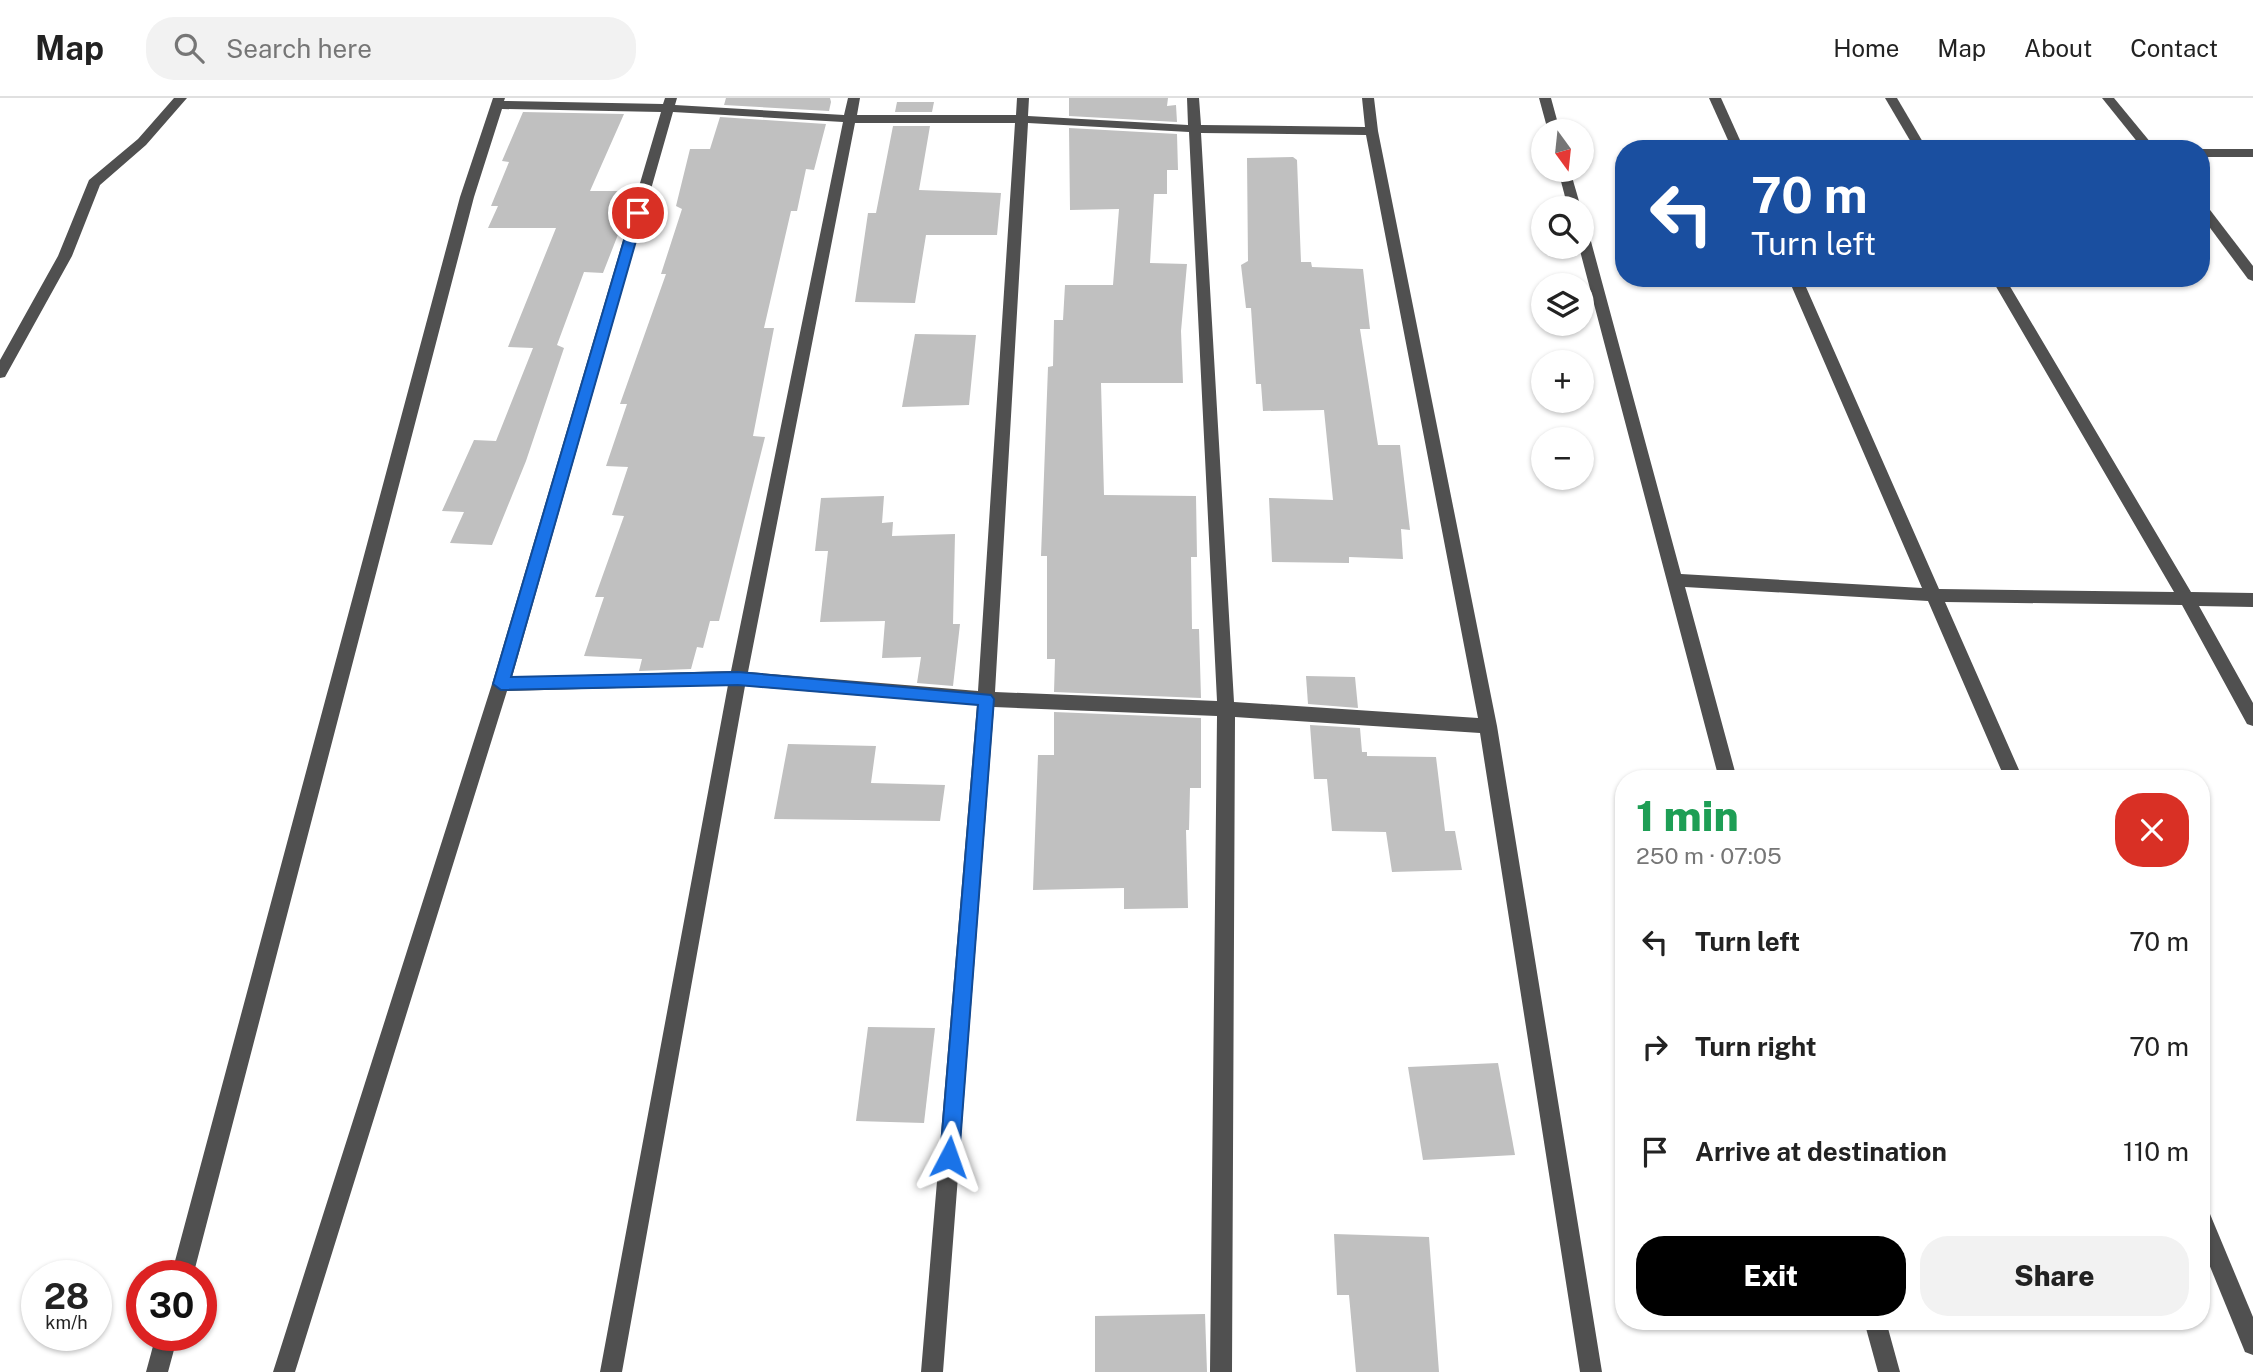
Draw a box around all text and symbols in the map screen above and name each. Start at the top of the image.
search box [146,17,636,80]
text: Map [35,29,104,67]
icon: search [170,29,208,67]
text: Search here [226,33,372,64]
text: Home [1833,34,1899,62]
text: Map [1937,34,1986,62]
text: About [2024,34,2092,62]
text: Contact [2130,34,2218,62]
north arrow [1531,119,1594,182]
map controls [1531,119,1594,490]
text: 70 m [1751,166,1868,224]
icon: left [1636,168,1727,259]
pin [608,183,668,243]
icon: arrive [619,194,657,232]
button: search [1531,196,1594,259]
text: Turn left [1751,225,1876,262]
button: layers [1531,273,1594,336]
button: + [1531,350,1594,413]
button: − [1531,427,1594,490]
text: 1 min [1636,791,1739,840]
button: close [2115,793,2189,867]
text: 250 m · 07:05 [1636,842,1782,869]
icon: left [1636,923,1674,961]
text: Turn left [1695,926,1800,957]
text: 70 m [2129,926,2189,957]
icon: right [1636,1028,1674,1066]
text: Turn right [1695,1031,1817,1062]
text: 70 m [2129,1031,2189,1062]
position arrow [912,1120,986,1194]
icon: arrive [1636,1133,1674,1171]
text: Arrive at destination [1695,1136,1947,1167]
text: 110 m [2123,1136,2189,1167]
button: Exit [1636,1236,1906,1316]
button: Share [1920,1236,2189,1316]
speed limit sign: 30 [126,1260,217,1351]
text: 28 [44,1276,89,1317]
text: km/h [45,1312,88,1333]

